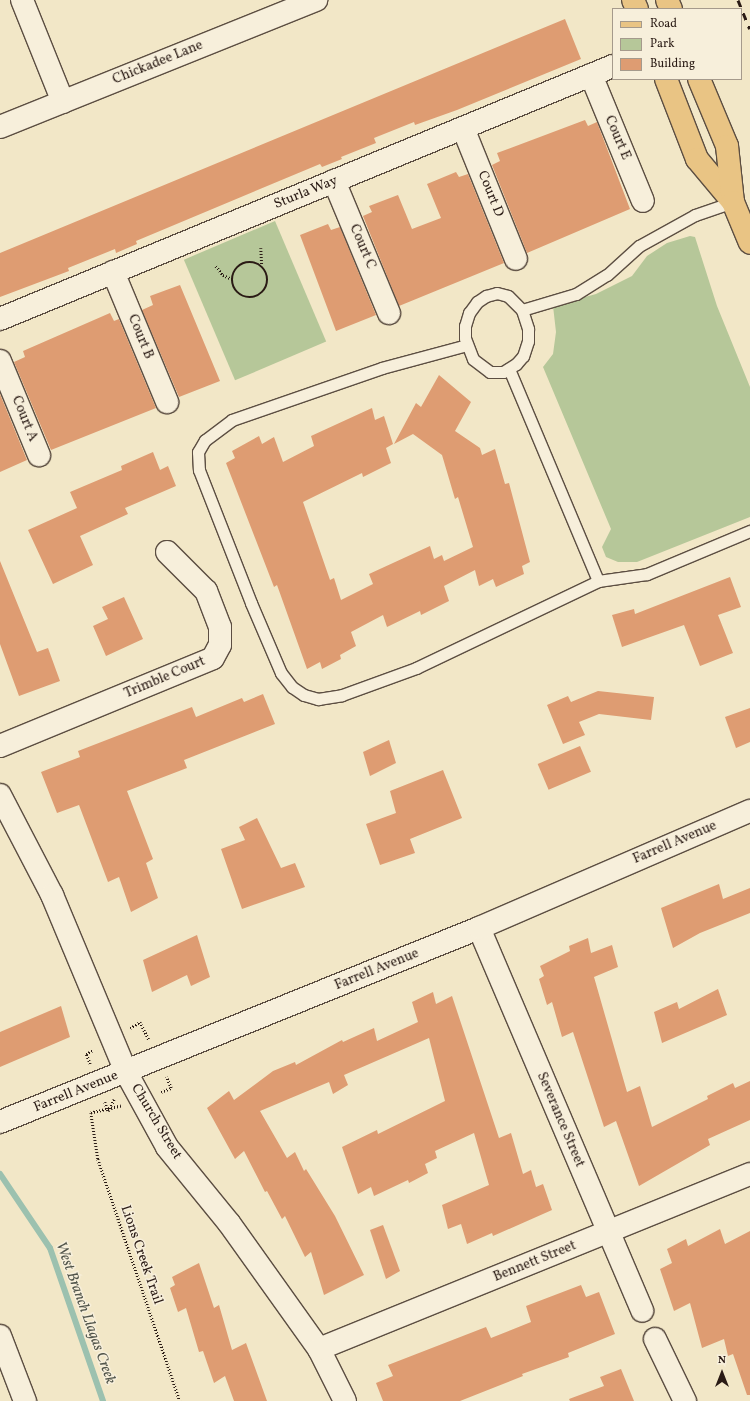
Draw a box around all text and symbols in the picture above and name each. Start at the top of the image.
legend [612,8,742,80]
text: Road [650,16,677,32]
text: Park [650,36,675,52]
street label: Chickadee Lane [110,37,206,89]
text: Building [650,56,695,72]
street label: Court E [600,113,634,163]
street label: Court D [473,168,507,220]
street label: Sturla Way [272,173,340,213]
street label: Court C [345,222,379,272]
street label: Court B [123,312,157,362]
street label: Court A [7,394,41,444]
street label: Trimble Court [122,653,208,703]
street label: Farrell Avenue [631,818,719,868]
street label: Farrell Avenue [332,945,422,995]
street label: Farrell Avenue [31,1067,121,1117]
street label: Severance Street [532,1070,588,1170]
street label: Church Street [127,1081,185,1163]
street label: Lions Creek Trail [116,1203,166,1307]
street label: Bennett Street [491,1238,579,1286]
water label: West Branch Llagas Creek [51,1239,119,1387]
north arrow [702,1353,742,1393]
text: N [718,1353,726,1368]

